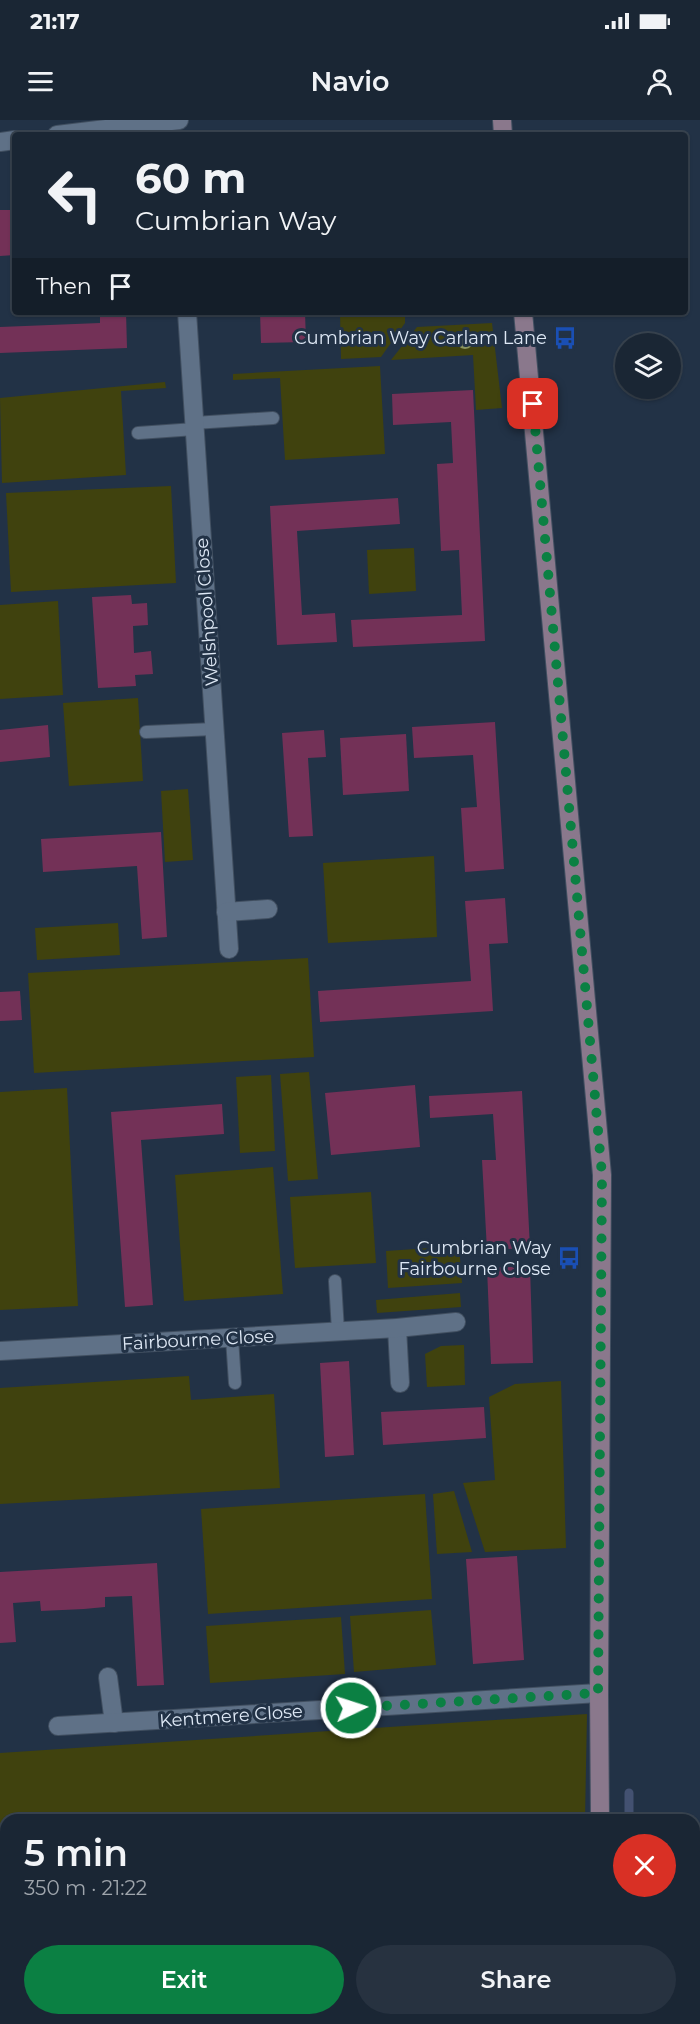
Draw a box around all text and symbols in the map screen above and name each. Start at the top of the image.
text: 21:17 [30,8,80,35]
icon: menu [24,65,57,98]
text: Navio [311,65,389,98]
icon: person [643,65,676,98]
text: 60 m [135,152,246,204]
icon: left [36,156,114,234]
text: Cumbrian Way [135,204,336,237]
icon: arrive [104,270,137,303]
text: Then [36,273,92,300]
bus stop icon: Cumbrian Way Carlam Lane [552,325,578,351]
place label: Cumbrian Way Carlam Lane [294,327,547,349]
map controls [615,333,681,399]
button: layers [615,333,681,399]
pin [507,378,558,429]
icon: arrive [516,387,549,420]
street label: Welshpool Close [191,537,223,687]
place label: Cumbrian Way Fairbourne Close [398,1237,551,1280]
bus stop icon: Cumbrian Way Fairbourne Close [556,1245,582,1271]
street label: Fairbourne Close [121,1325,275,1355]
position arrow [319,1676,383,1740]
street label: Kentmere Close [159,1700,304,1732]
text: 5 min [24,1831,128,1875]
button: close [613,1834,676,1897]
text: 350 m · 21:22 [24,1876,147,1900]
button: Exit [24,1945,344,2014]
button: Share [356,1945,676,2014]

